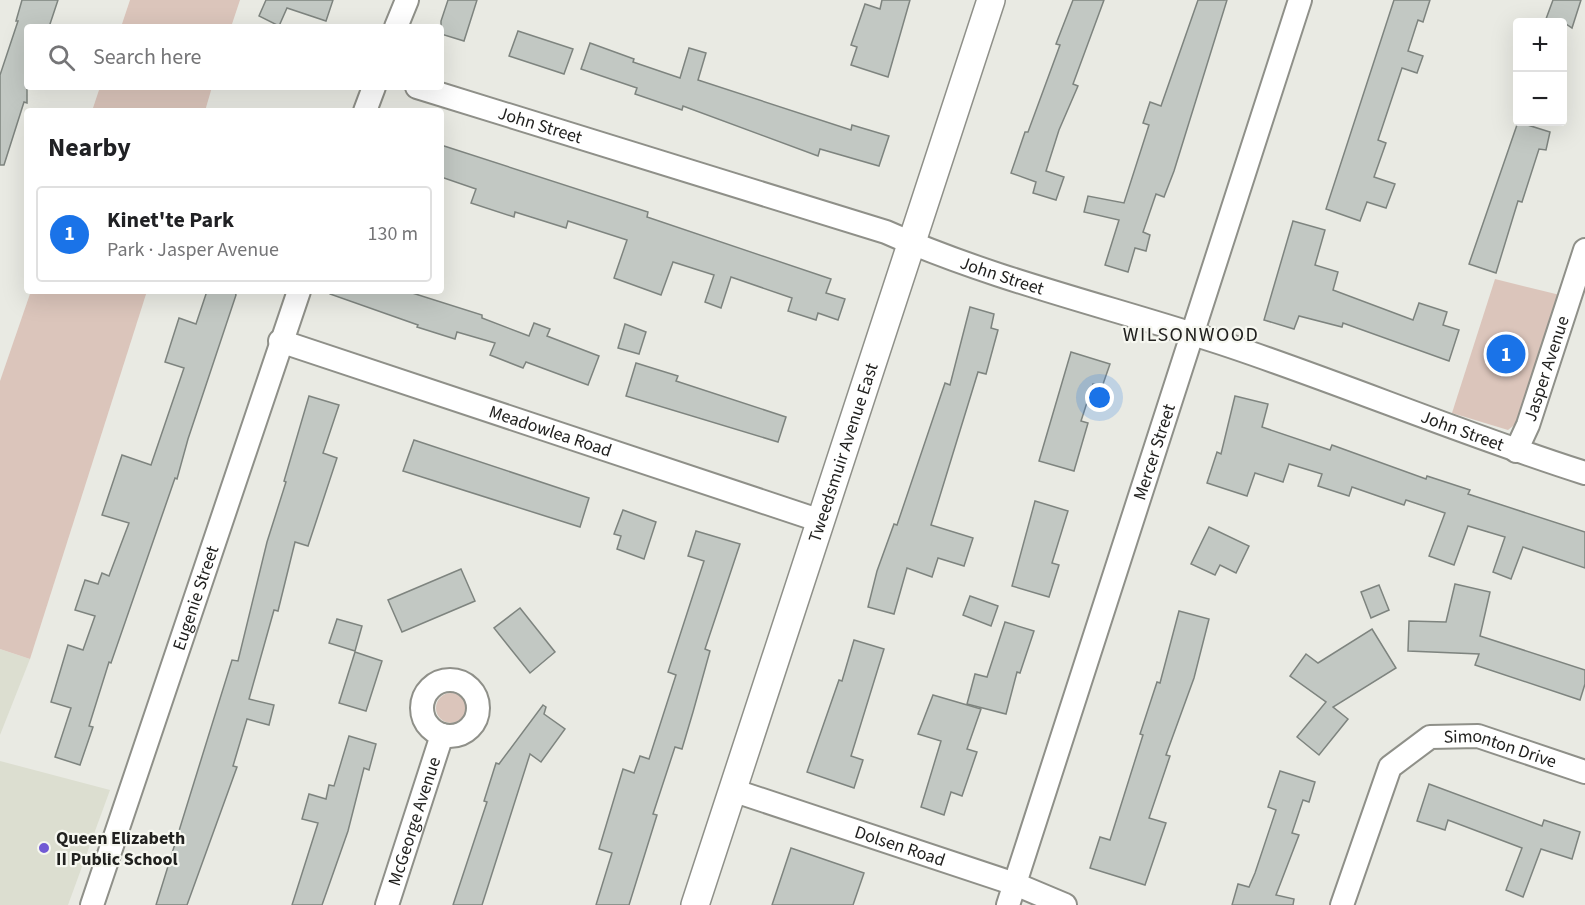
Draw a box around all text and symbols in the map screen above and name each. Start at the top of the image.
map controls [1513,18,1567,126]
button: + [1513,18,1567,72]
search box [24,24,444,90]
icon: search [45,41,78,74]
text: Search here [93,41,201,73]
button: − [1513,72,1567,126]
street label: John Street [495,101,585,150]
text: Nearby [48,129,131,166]
text: Kinet'te Park [107,204,234,236]
text: 1 [64,220,75,248]
text: 130 m [368,220,418,248]
text: Park · Jasper Avenue [107,236,279,264]
street label: John Street [957,251,1047,302]
street label: Jasper Avenue [1518,313,1576,425]
district label: WILSONWOOD [1123,321,1259,349]
pin: 1 [1486,332,1526,376]
street label: Tweedsmuir Avenue East [802,360,884,546]
your location [1085,383,1114,412]
street label: Meadowlea Road [486,399,615,464]
street label: Mercer Street [1127,401,1182,504]
street label: John Street [1417,404,1507,458]
street label: Eugenie Street [167,542,225,654]
street label: Simonton Drive [1443,724,1560,775]
street label: McGeorge Avenue [382,754,447,889]
street label: Dolsen Road [851,820,948,873]
place label: Queen Elizabeth II Public School [56,826,185,872]
marker: Queen Elizabeth II Public School [37,841,51,855]

